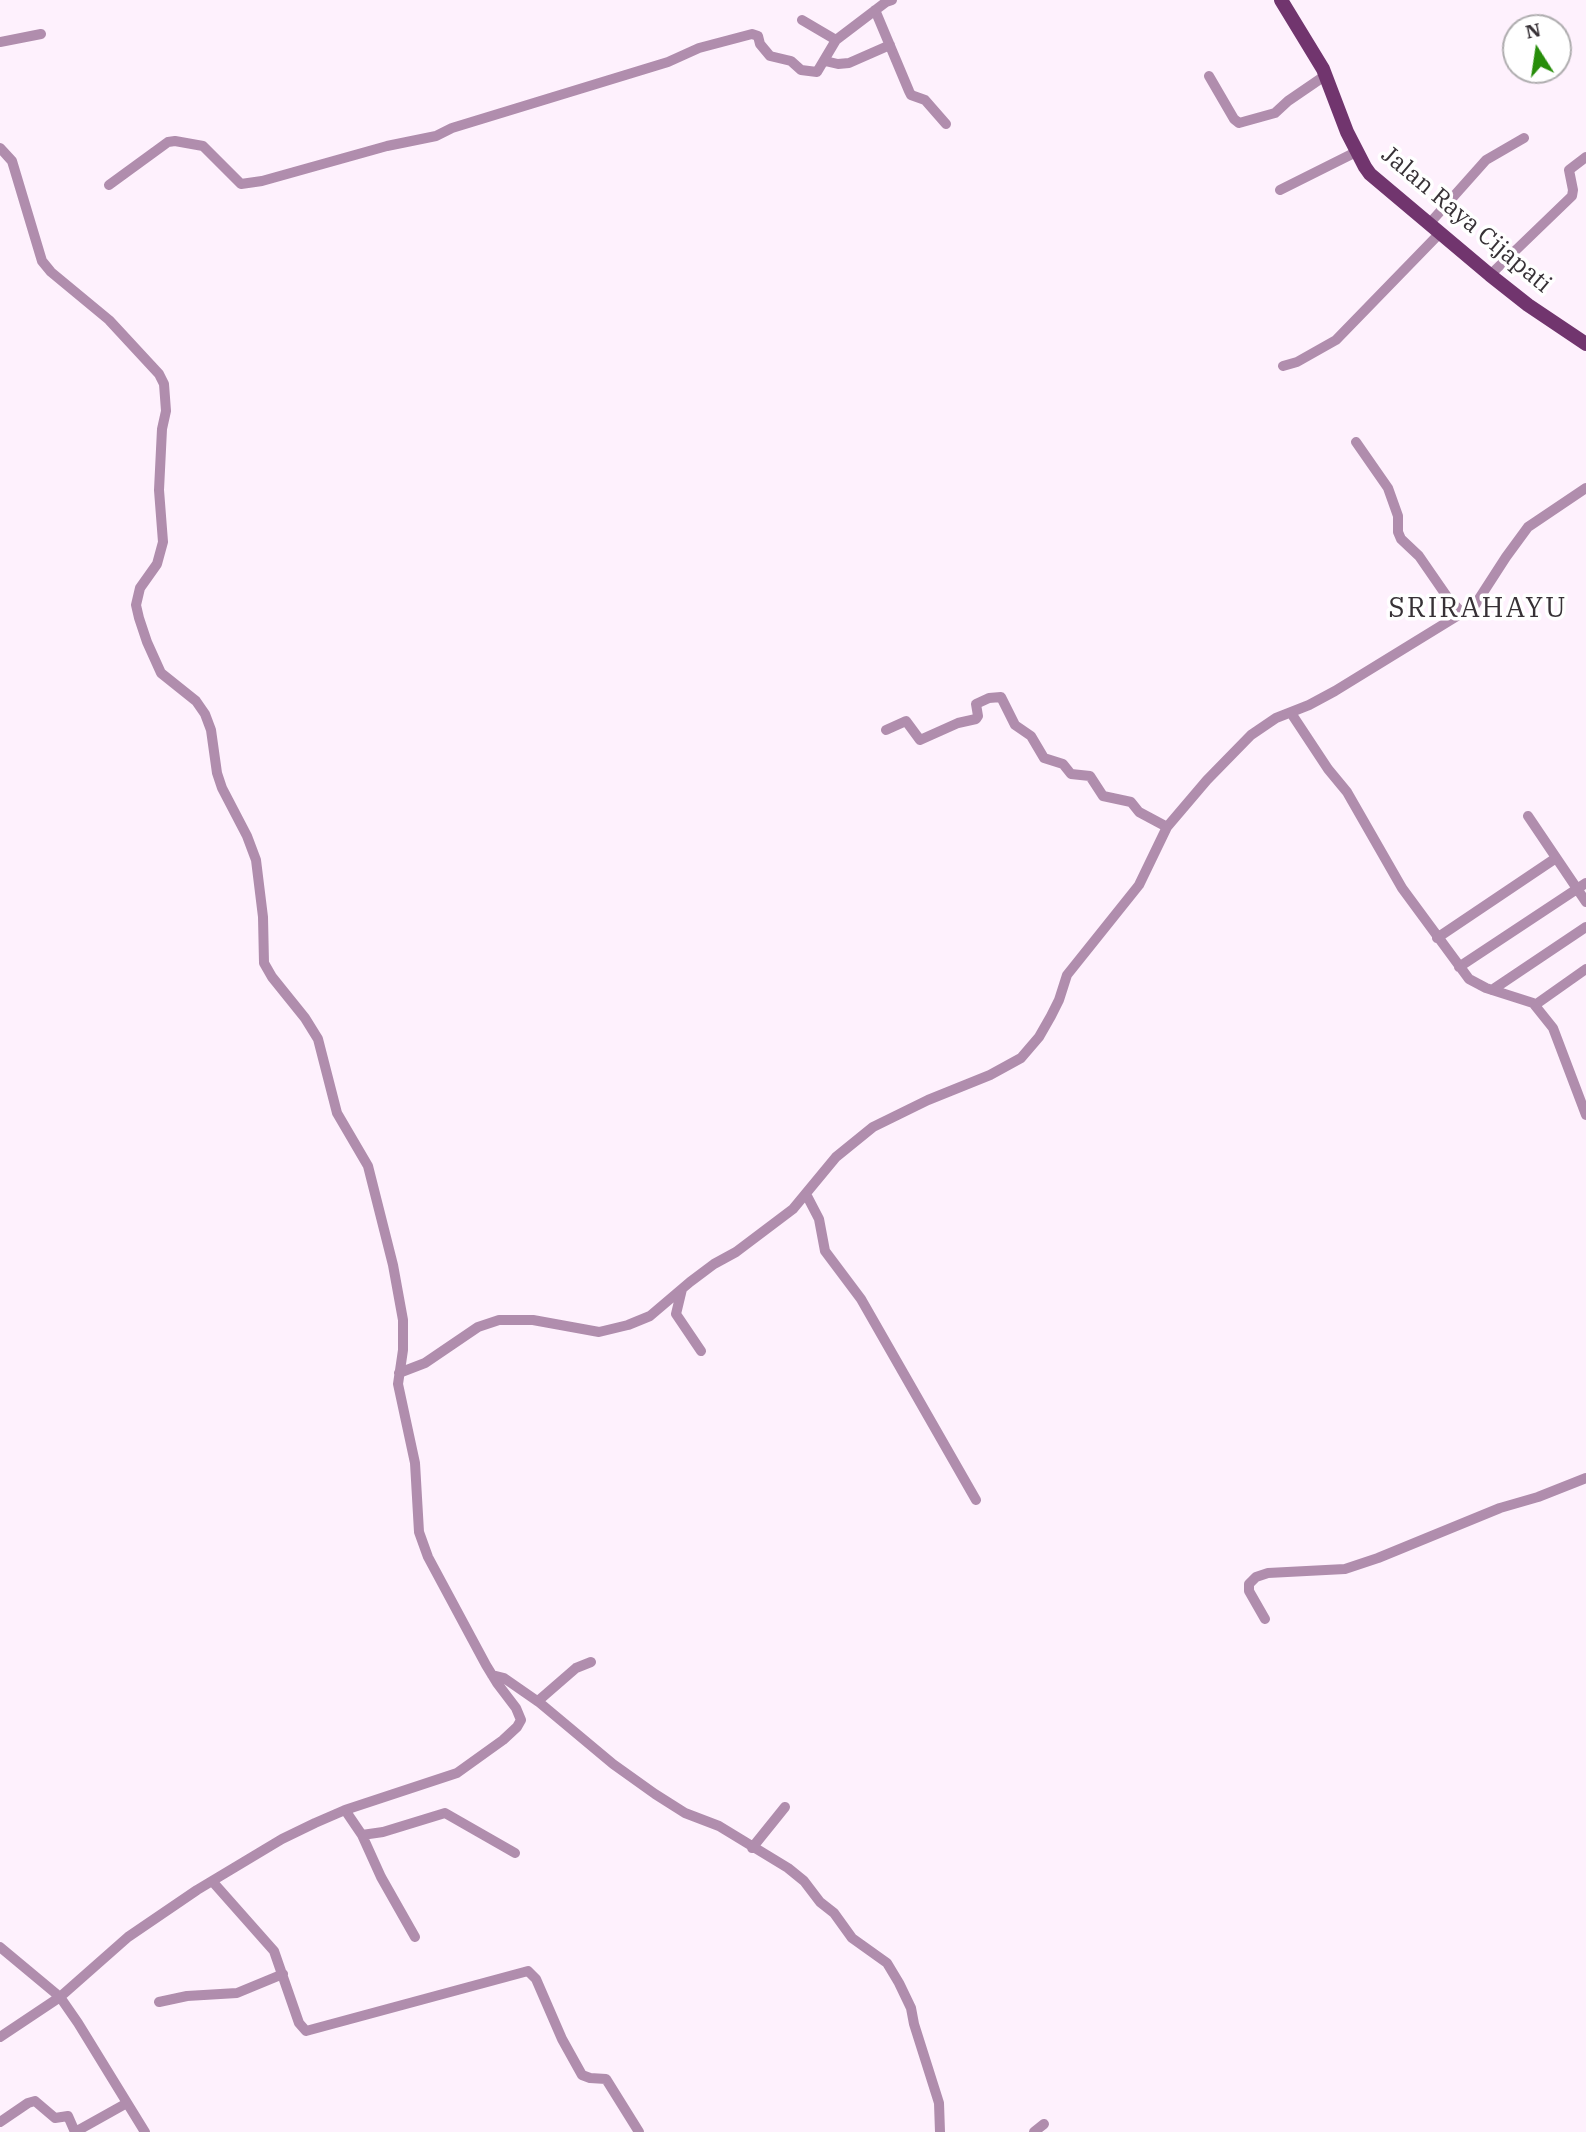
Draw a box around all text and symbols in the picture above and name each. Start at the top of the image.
north arrow [1502,14,1572,84]
text: N [1523,17,1543,44]
street label: Jalan Raya Cijapati [1375,141,1557,299]
district label: SRIRAHAYU [1389,592,1567,626]

